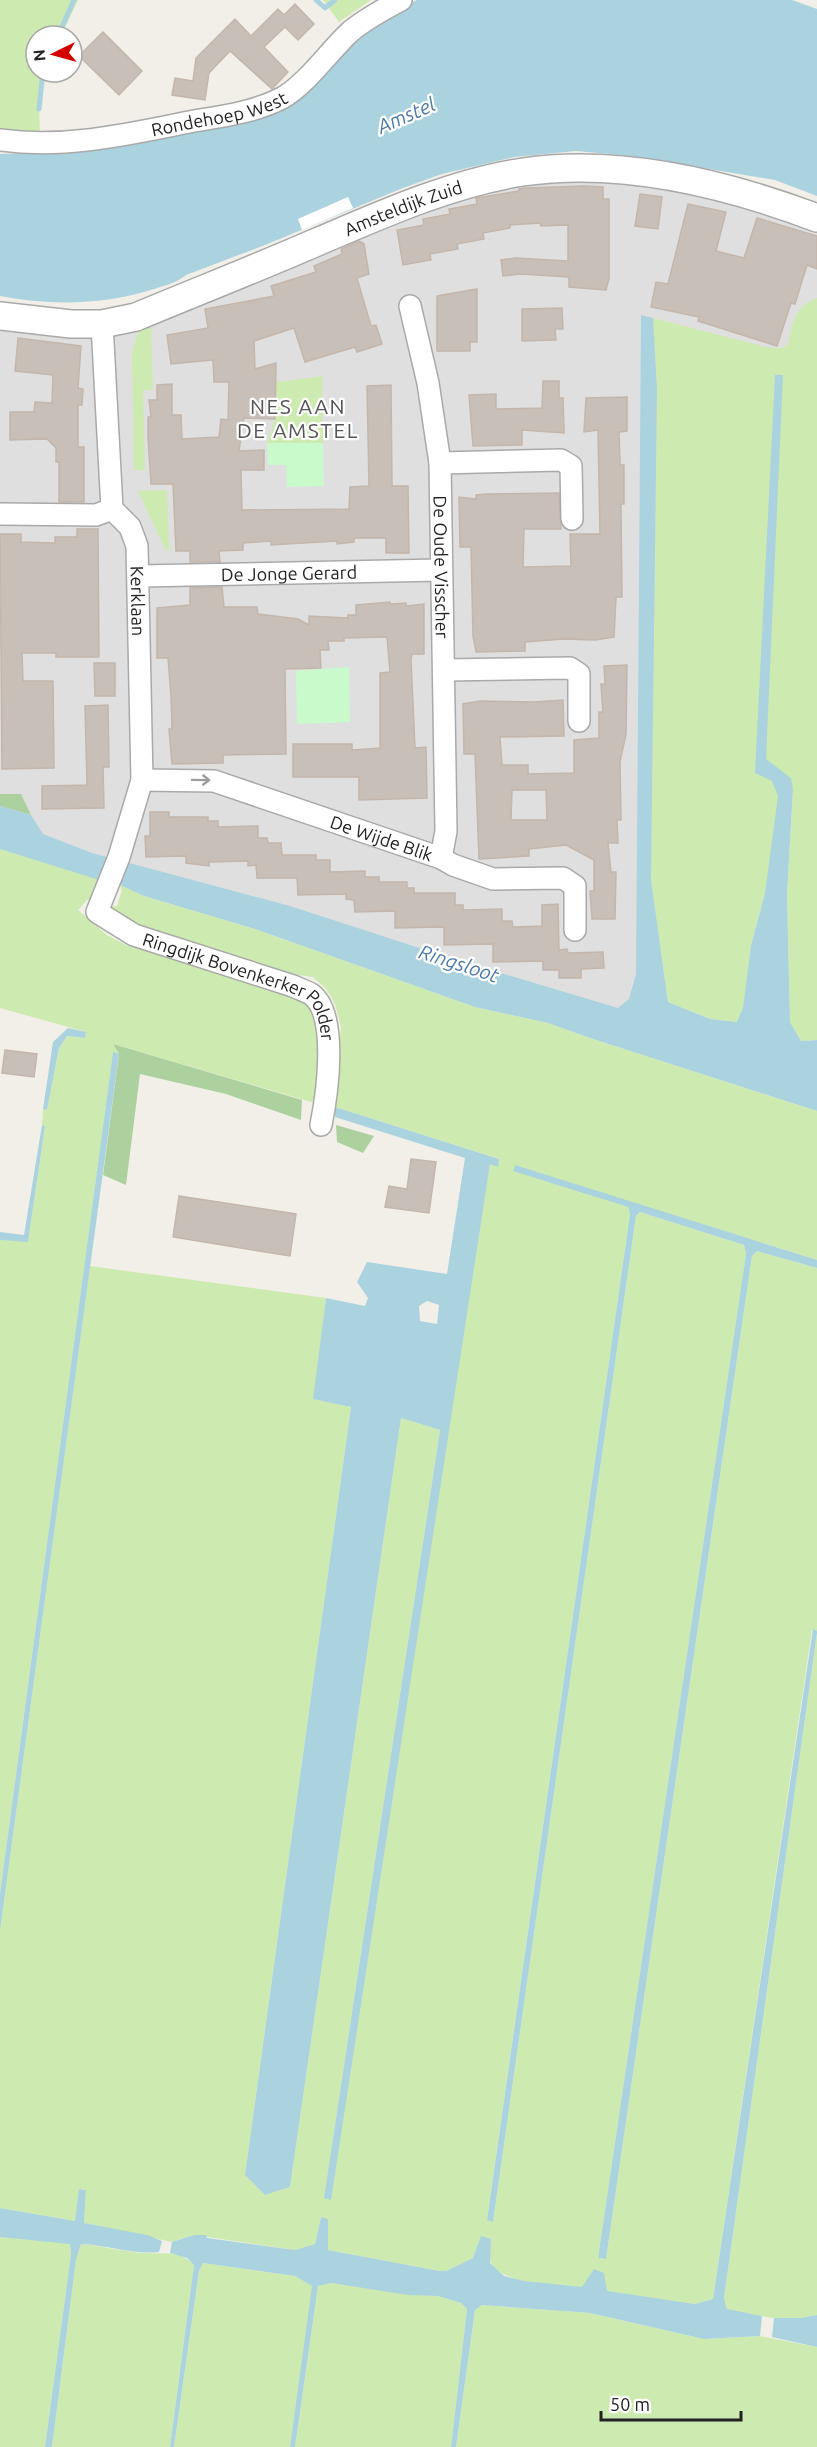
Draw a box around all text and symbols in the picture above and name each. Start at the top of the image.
north arrow [24,24,84,84]
text: N [30,49,49,62]
street label: Rondehoep West [149,87,291,139]
water label: Amstel [372,92,439,138]
street label: Amsteldijk Zuid [341,176,465,239]
district label: NES AAN DE AMSTEL [237,394,359,442]
street label: De Oude Visscher [431,495,453,639]
street label: De Jonge Gerard [221,562,357,584]
street label: Kerklaan [127,566,149,636]
one-way arrow [190,775,210,786]
street label: De Wijde Blik [328,811,435,864]
street label: Ringdijk Bovenkerker Polder [140,928,338,1042]
water label: Ringsloot [416,939,502,987]
scale bar [601,2384,740,2422]
text: 50 m [610,2394,650,2414]

